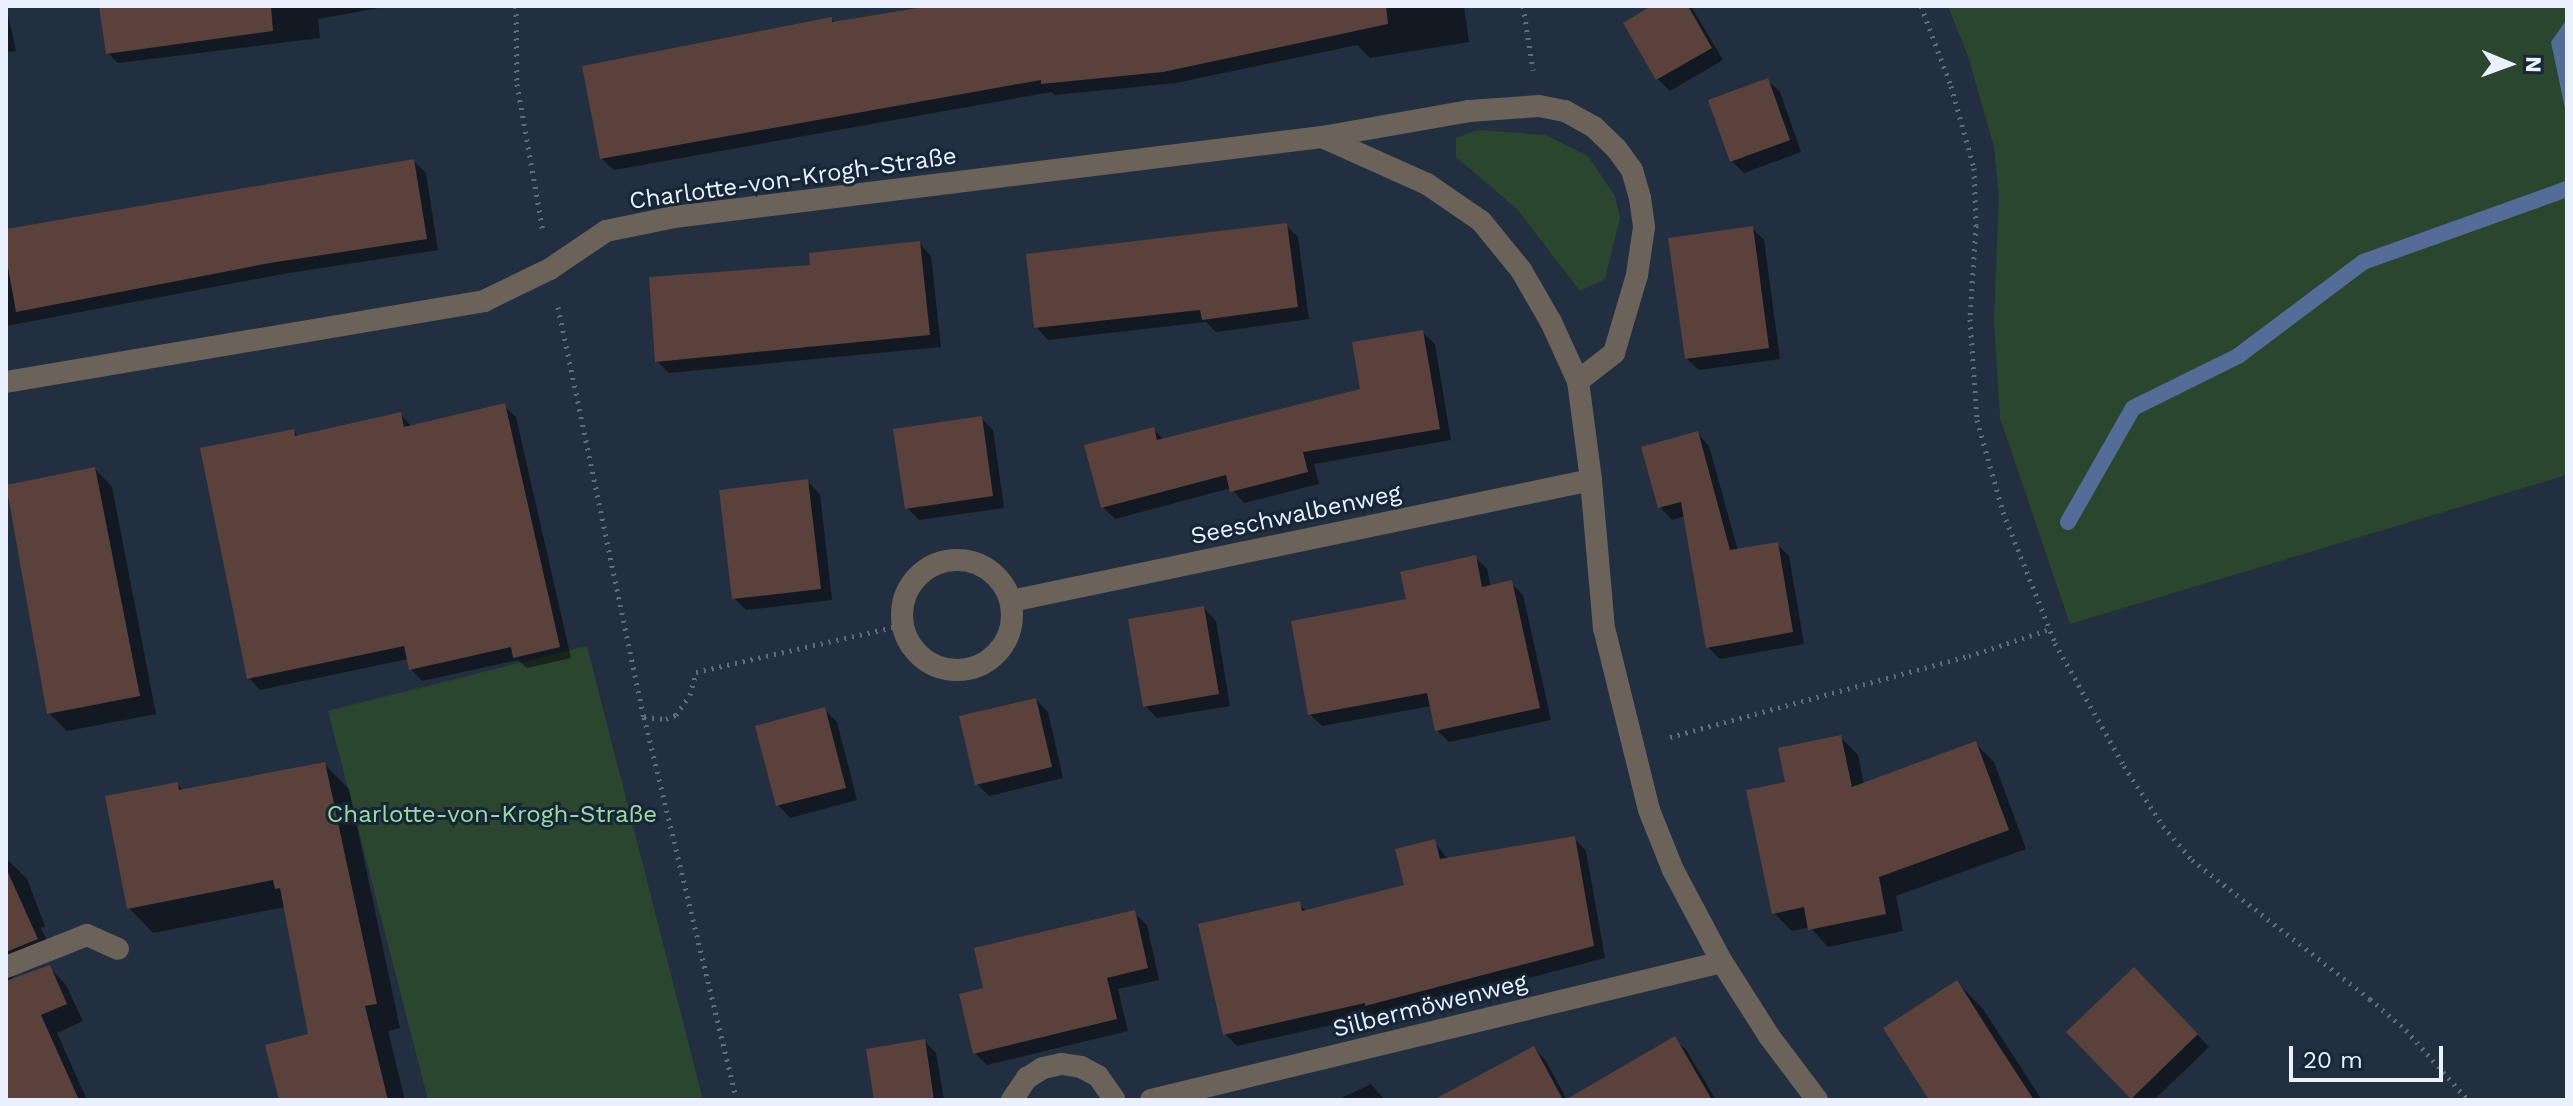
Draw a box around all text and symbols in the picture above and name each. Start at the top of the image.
north arrow [2469,24,2549,104]
text: N [2521,56,2546,73]
street label: Charlotte-von-Krogh-Straße [627,142,959,216]
street label: Seeschwalbenweg [1188,479,1404,551]
park label: Charlotte-von-Krogh-Straße [327,801,657,829]
street label: Silbermöwenweg [1330,968,1530,1044]
scale bar [2293,1030,2447,1080]
text: 20 m [2303,1046,2363,1074]

